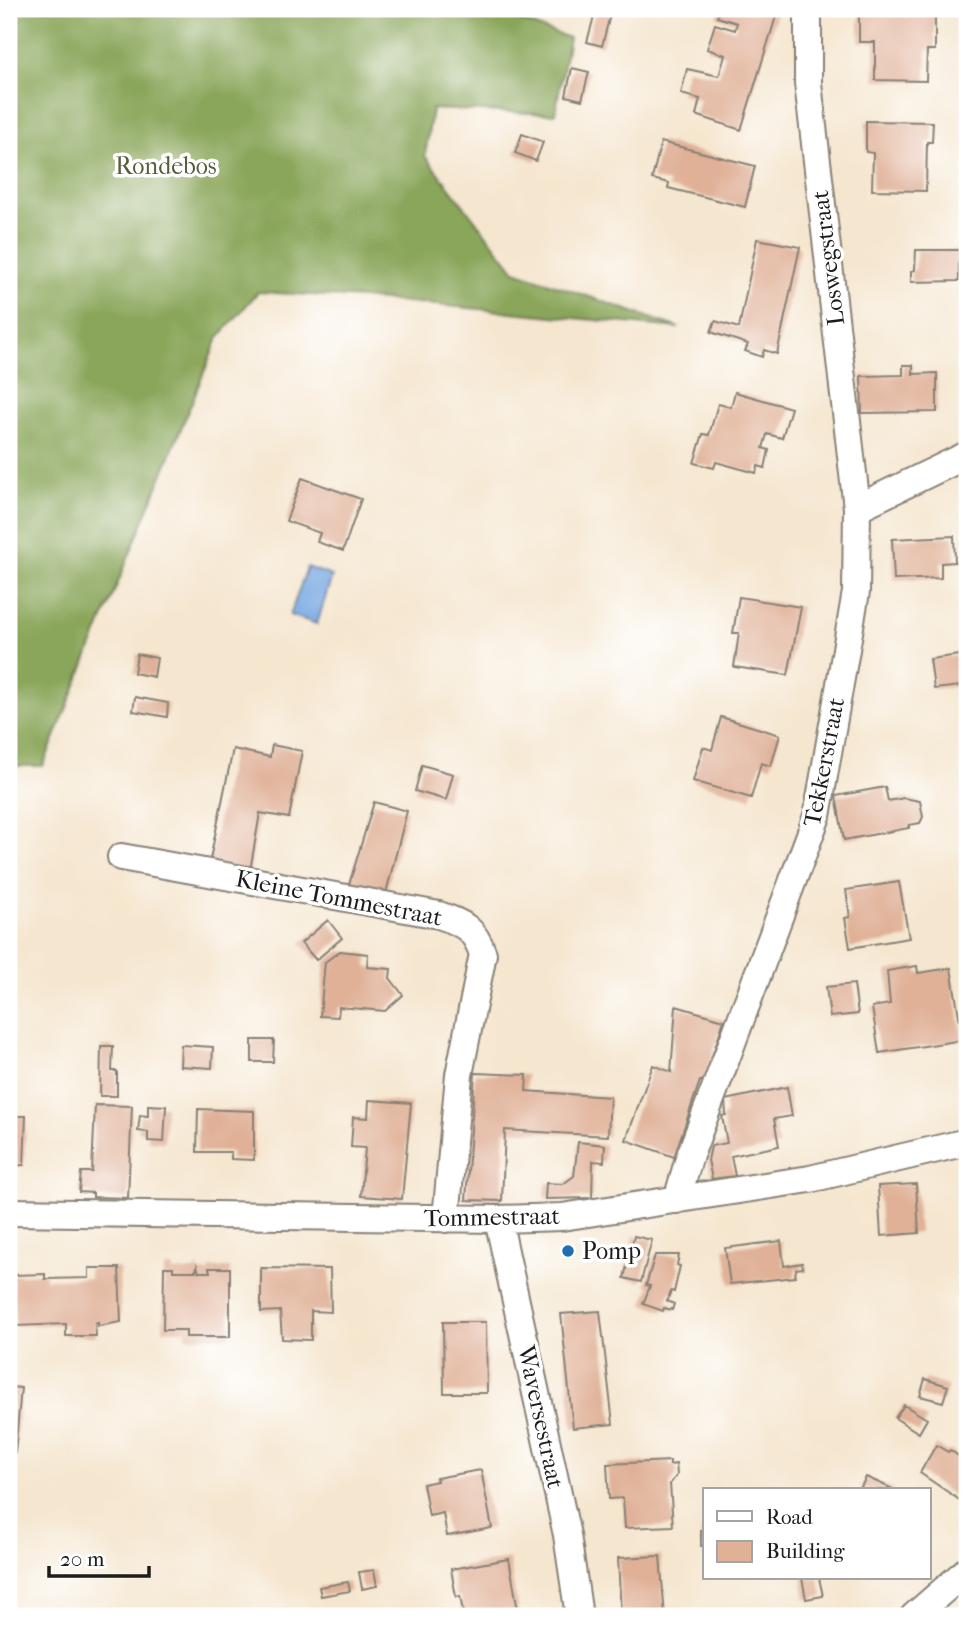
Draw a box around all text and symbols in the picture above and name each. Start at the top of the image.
park label: Rondebos [115,152,217,180]
street label: Loswegstraat [806,188,850,327]
street label: Tekkerstraat [798,695,850,829]
street label: Kleine Tommestraat [233,864,445,932]
street label: Tommestraat [424,1202,561,1232]
place label: Pomp [582,1237,641,1265]
marker: Pomp [560,1243,576,1259]
street label: Waversestraat [512,1342,570,1491]
legend [703,1488,930,1580]
text: Road [766,1505,813,1529]
scale bar [49,1534,149,1578]
text: Building [766,1539,845,1563]
text: 20 m [60,1547,105,1571]

